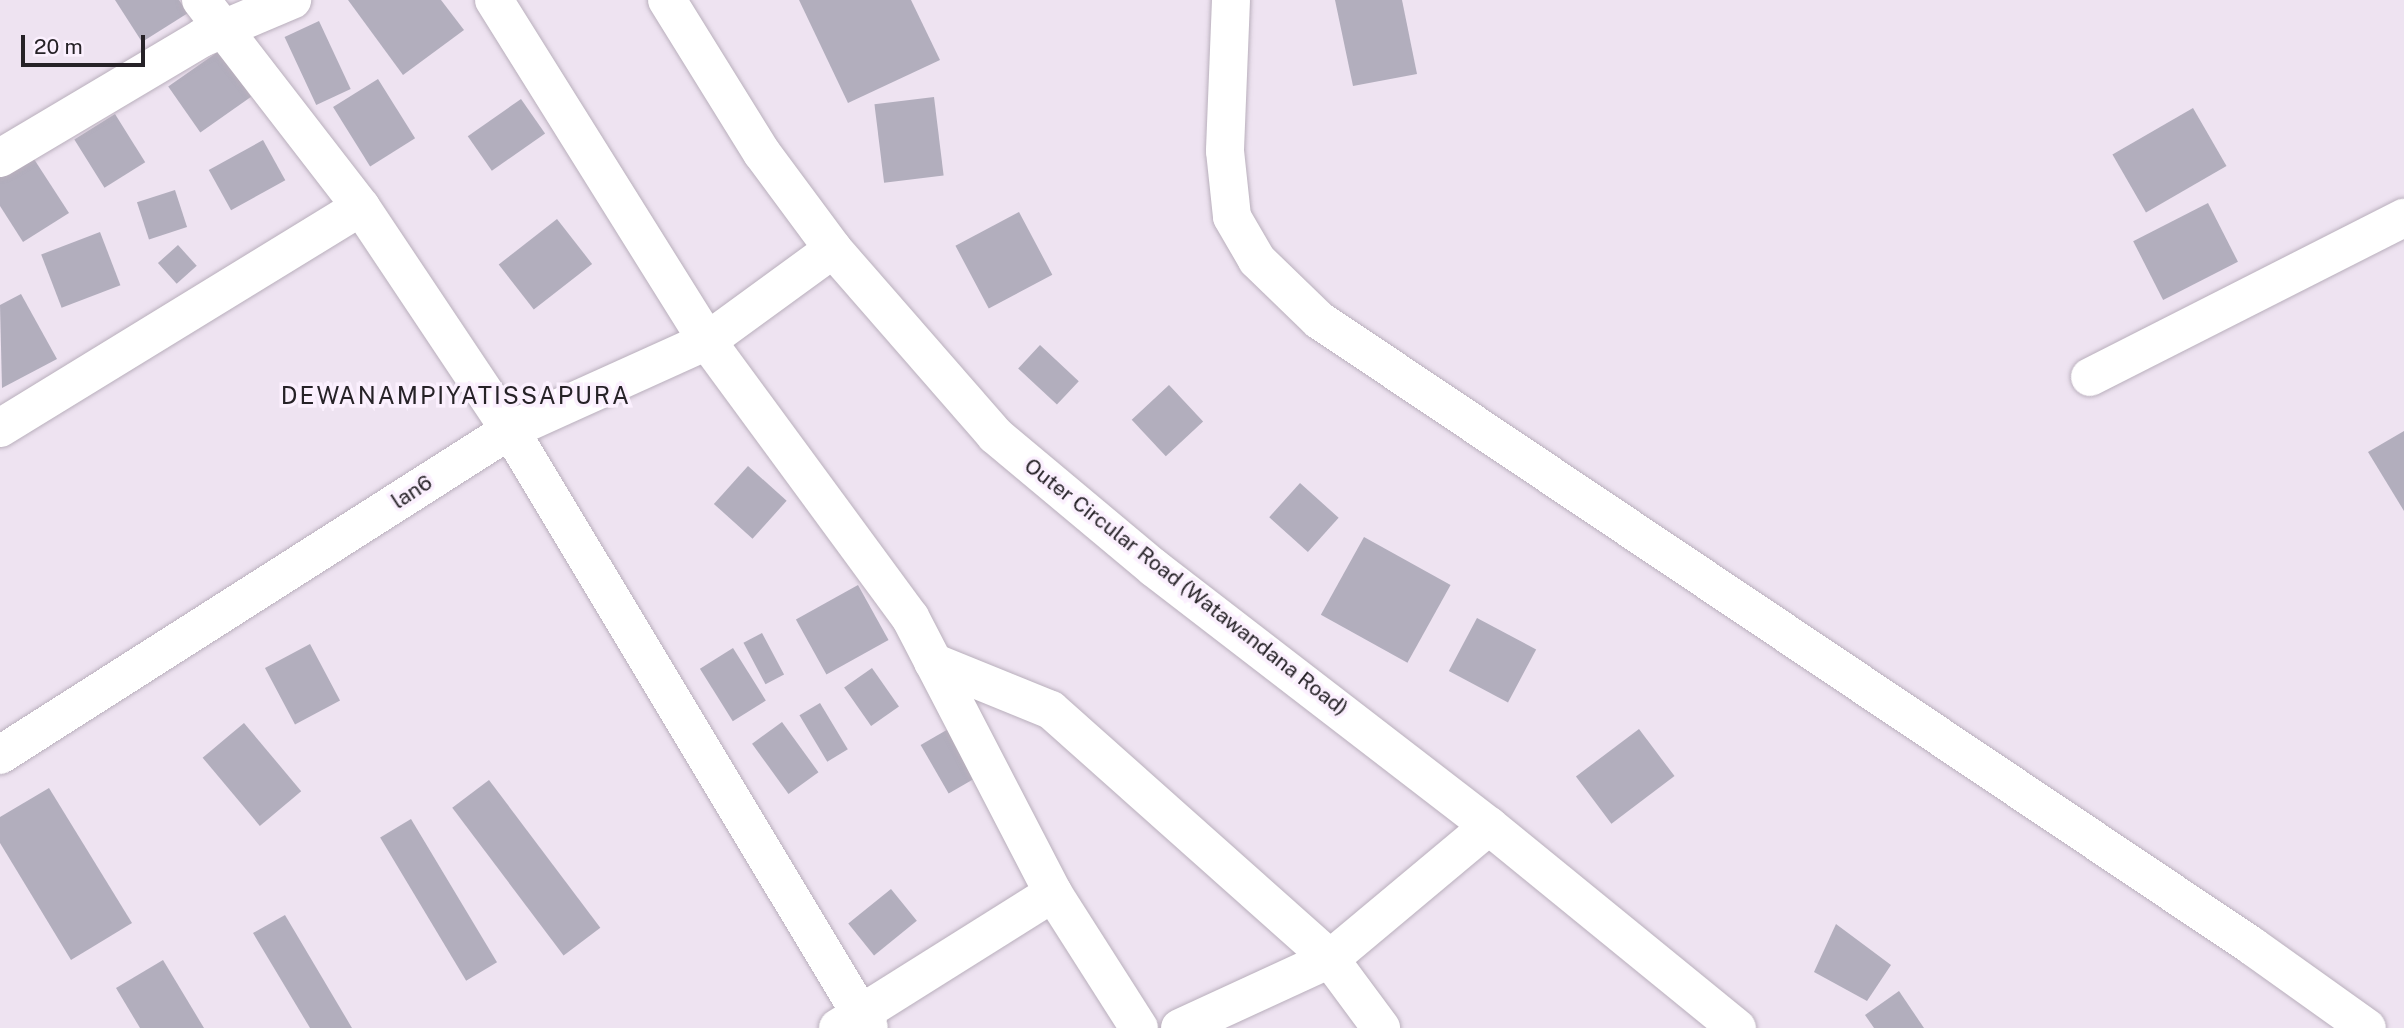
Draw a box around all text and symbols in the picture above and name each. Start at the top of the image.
scale bar [24,21,149,65]
text: 20 m [34,34,83,59]
district label: DEWANAMPIYATISSAPURA [283,382,629,410]
street label: Outer Circular Road (Watawandana Road) [1019,453,1353,721]
street label: lan6 [387,470,437,514]

